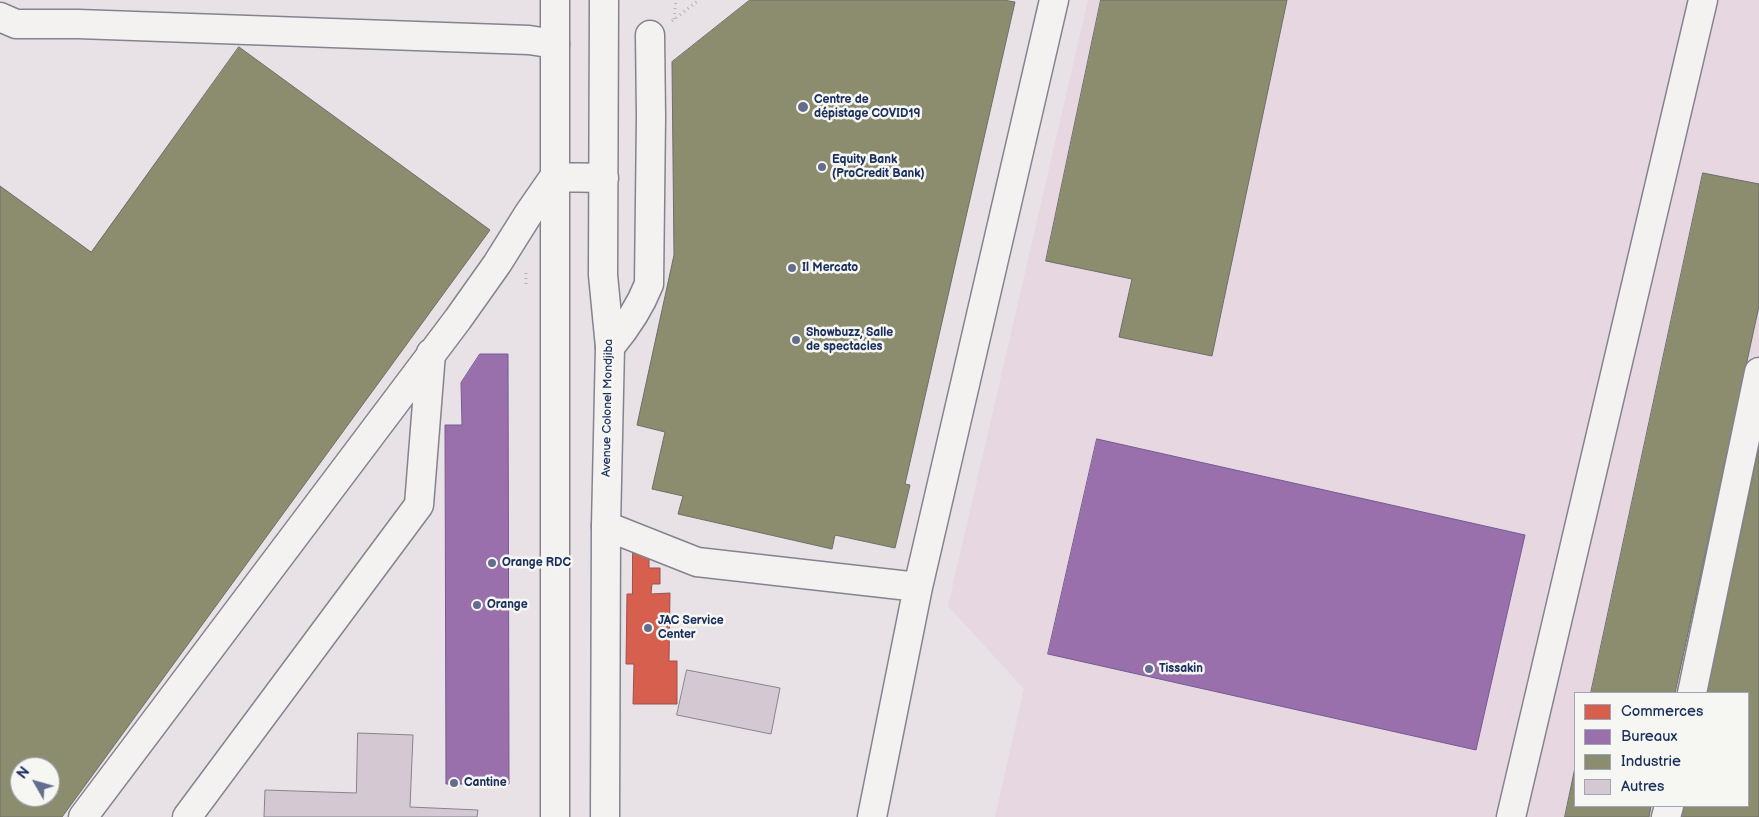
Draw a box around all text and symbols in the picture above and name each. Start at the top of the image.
place label: Centre de dépistage COVID19 [814,93,921,121]
marker: Centre de dépistage COVID19 [796,100,810,114]
place label: Equity Bank (ProCredit Bank) [832,153,925,181]
marker: Equity Bank (ProCredit Bank) [816,161,828,173]
place label: Il Mercato [802,261,858,275]
marker: Il Mercato [786,262,798,274]
place label: Showbuzz, Salle de spectacles [806,326,893,354]
marker: Showbuzz, Salle de spectacles [790,334,802,346]
street label: Avenue Colonel Mondjiba [600,339,616,477]
place label: Orange RDC [502,556,571,570]
marker: Orange RDC [486,557,498,569]
place label: Orange [487,598,528,612]
marker: Orange [471,599,483,611]
place label: JAC Service Center [658,614,724,642]
marker: JAC Service Center [642,622,654,634]
place label: Tissakin [1159,662,1203,676]
marker: Tissakin [1143,663,1155,675]
legend [1574,692,1749,807]
text: Commerces [1621,702,1703,721]
text: Bureaux [1621,727,1678,746]
text: Industrie [1621,752,1681,771]
north arrow [10,757,60,807]
text: N [14,764,34,782]
place label: Cantine [464,776,507,790]
marker: Cantine [448,777,460,789]
text: Autres [1621,777,1664,796]

